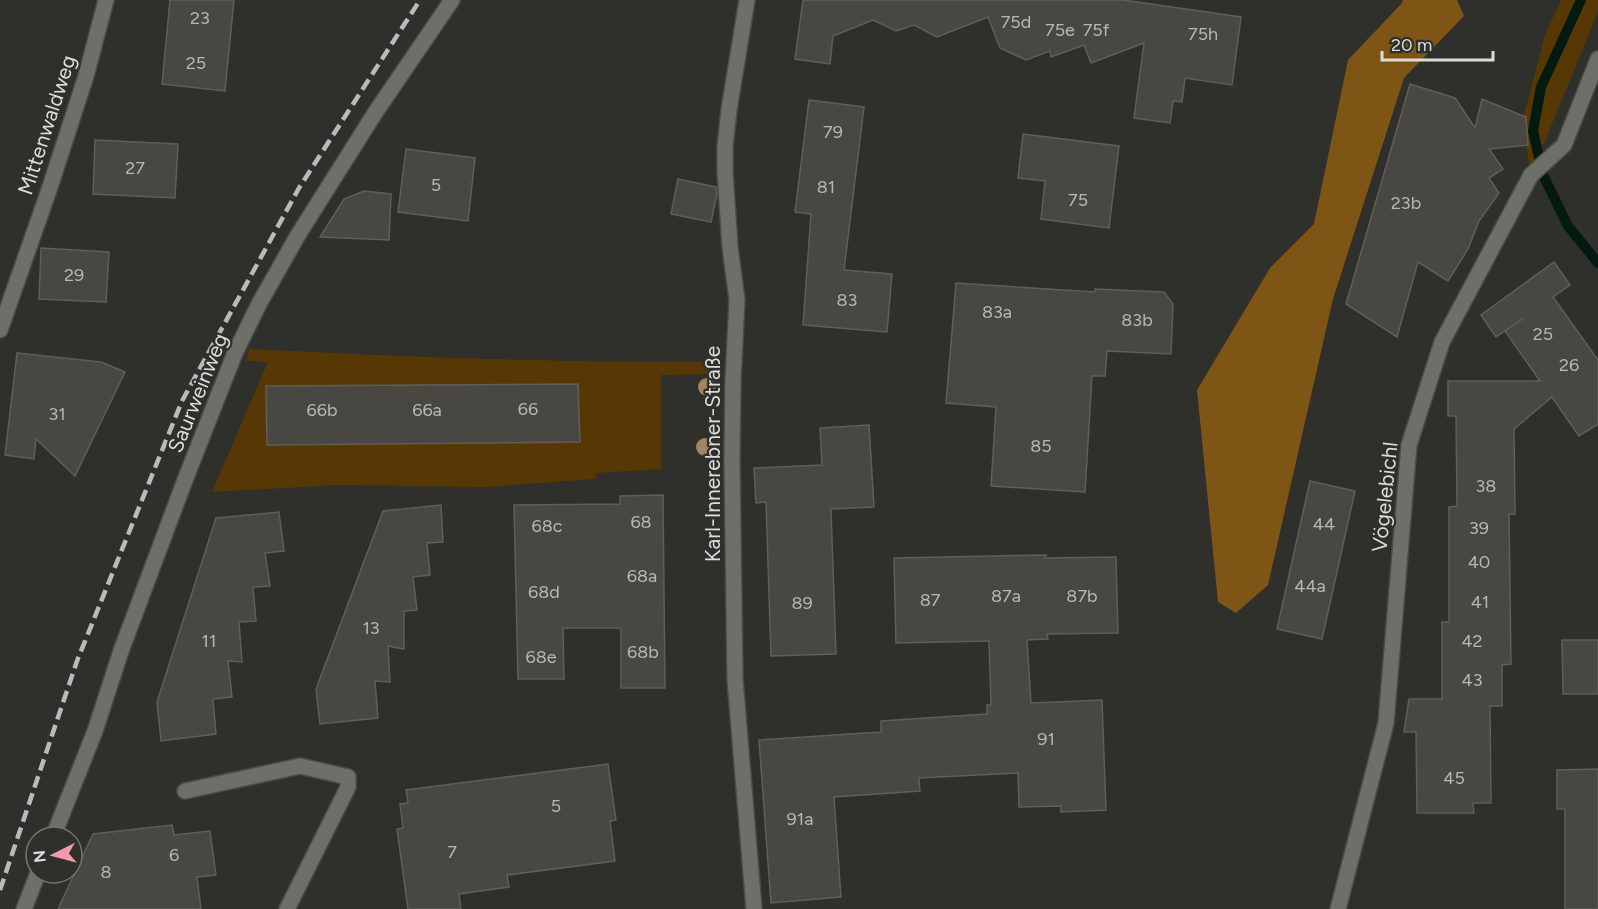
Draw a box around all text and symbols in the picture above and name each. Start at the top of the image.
house number: 23 [190,7,210,29]
house number: 75d [1001,11,1031,33]
house number: 75e [1045,19,1075,41]
house number: 75f [1083,19,1110,41]
house number: 75h [1188,23,1218,45]
scale bar [1382,24,1493,62]
text: 20 m [1391,34,1432,56]
street label: Mittenwaldweg [12,52,81,198]
house number: 25 [186,52,206,74]
house number: 79 [823,121,843,143]
house number: 27 [125,157,145,179]
house number: 5 [431,174,441,196]
house number: 81 [817,176,835,198]
house number: 75 [1068,189,1088,211]
house number: 23b [1391,192,1421,214]
house number: 29 [64,264,84,286]
house number: 83 [837,289,857,311]
house number: 83a [982,301,1012,323]
house number: 83b [1121,309,1153,331]
house number: 25 [1533,323,1553,345]
street label: Saurweinweg [162,329,233,456]
street label: Karl-Innerebner-Straße [700,346,725,562]
house number: 26 [1559,354,1579,376]
house number: 66 [518,398,538,420]
house number: 66b [307,399,337,421]
house number: 66a [412,399,442,421]
house number: 31 [48,403,66,425]
house number: 85 [1030,435,1052,457]
street label: Vögelebichl [1366,441,1403,553]
house number: 38 [1476,475,1496,497]
house number: 68 [630,511,652,533]
house number: 44 [1313,513,1335,535]
house number: 68c [532,515,563,537]
house number: 39 [1469,517,1489,539]
house number: 40 [1468,551,1490,573]
house number: 68a [627,565,657,587]
house number: 44a [1294,575,1326,597]
house number: 68d [528,581,560,603]
house number: 87a [991,585,1021,607]
house number: 87b [1066,585,1098,607]
house number: 87 [920,589,941,611]
house number: 41 [1471,591,1489,613]
house number: 89 [791,592,813,614]
house number: 13 [362,617,380,639]
house number: 11 [202,630,216,652]
house number: 42 [1461,630,1483,652]
house number: 68b [627,641,659,663]
house number: 68e [525,646,557,668]
house number: 43 [1462,669,1482,691]
house number: 91 [1037,728,1055,750]
house number: 45 [1443,767,1465,789]
house number: 5 [551,795,561,817]
house number: 91a [787,808,813,830]
north arrow [24,825,84,885]
house number: 7 [447,841,457,863]
house number: 6 [169,844,179,866]
text: N [29,849,50,864]
house number: 8 [100,861,112,883]

